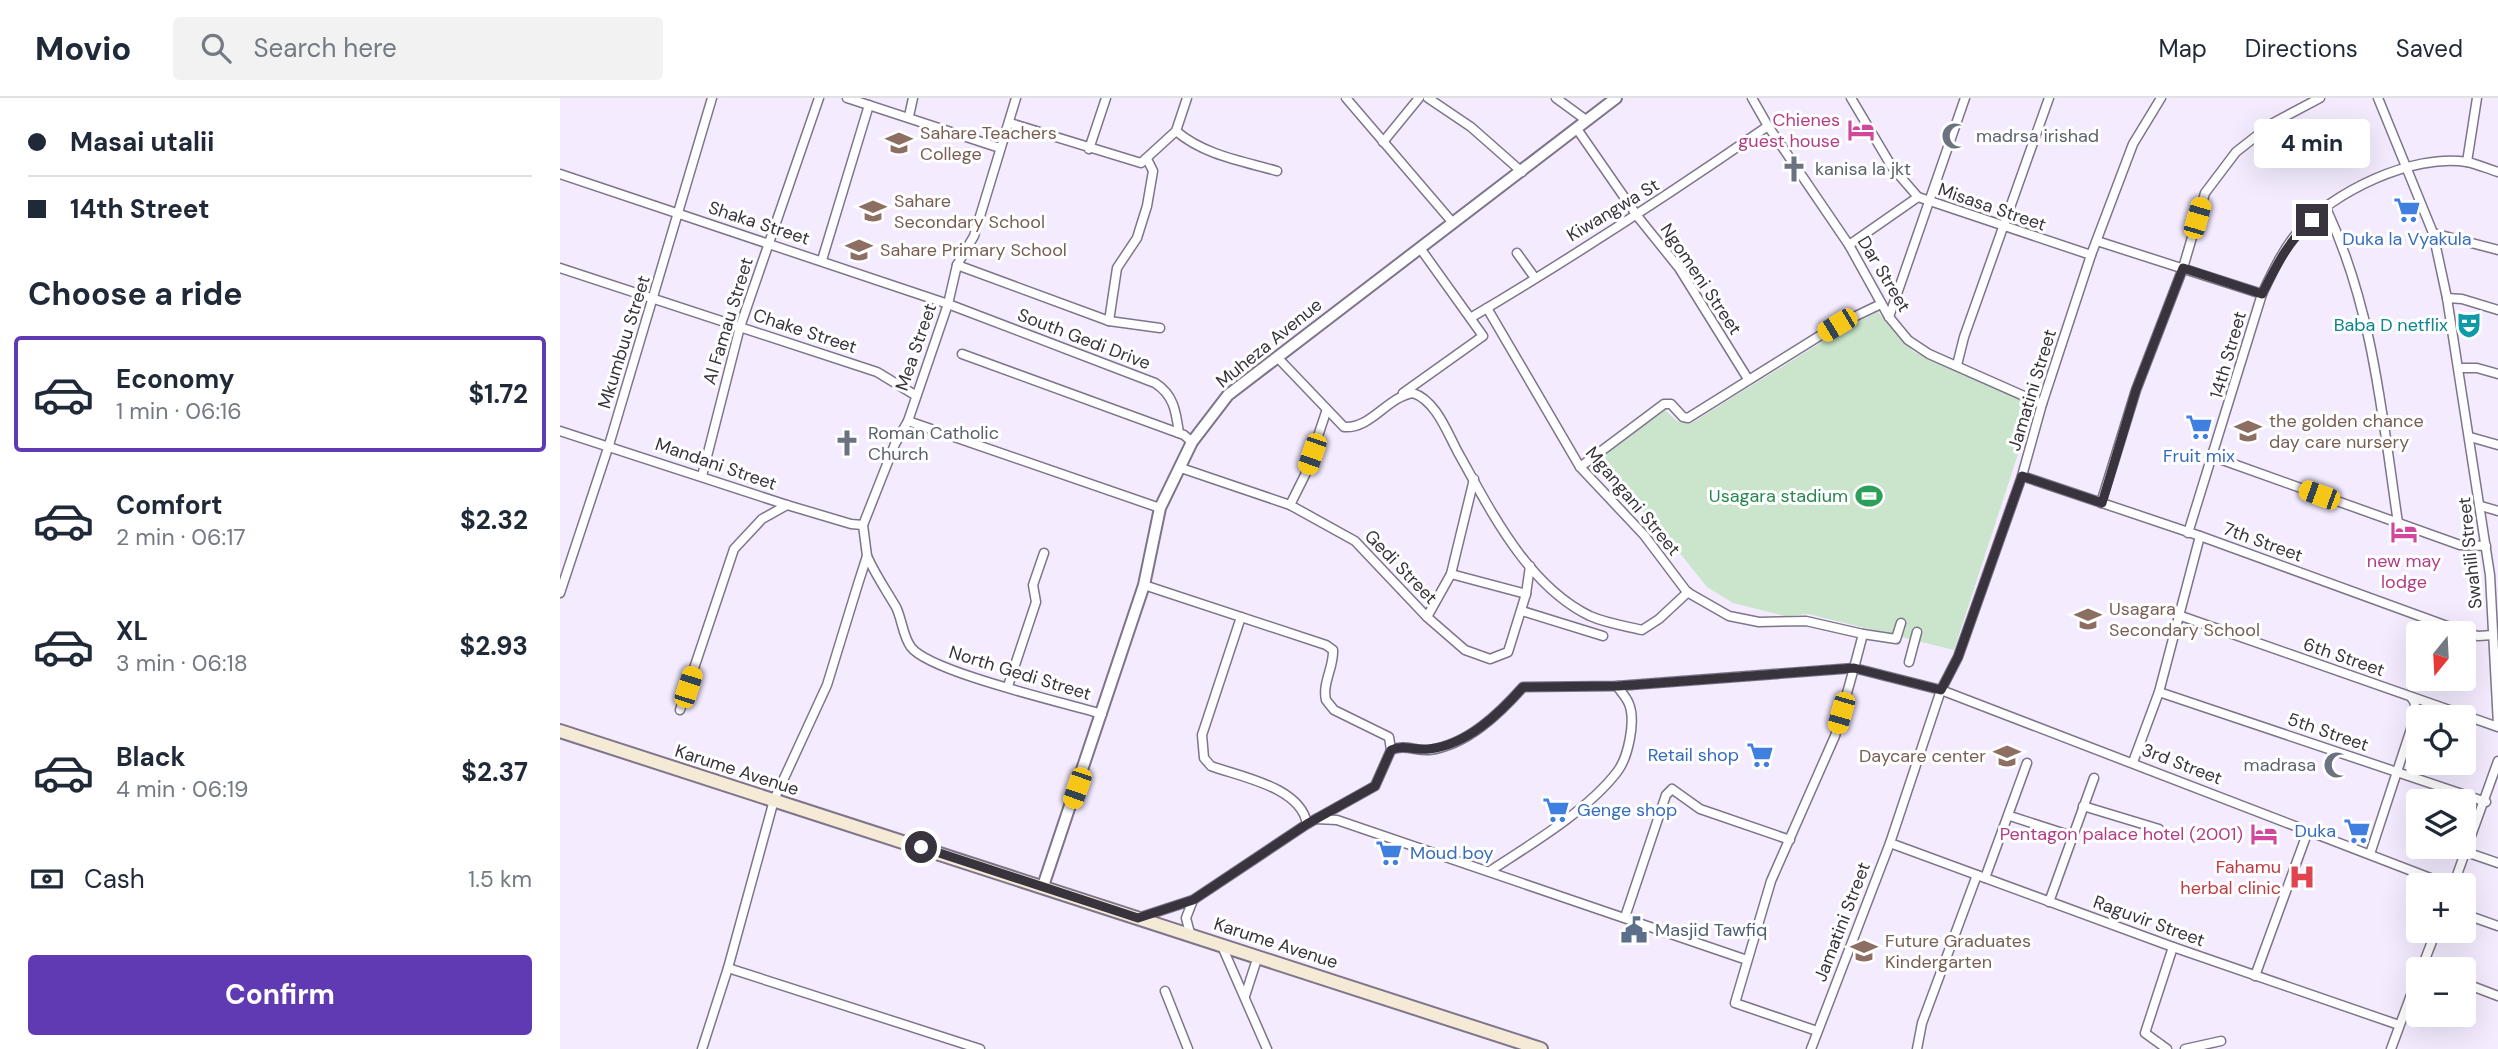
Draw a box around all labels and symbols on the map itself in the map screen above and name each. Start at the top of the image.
place label: Chienes guest house [1738,108,1840,153]
hotel icon: Chienes guest house [1846,115,1876,145]
callout: 4 min [2254,118,2370,167]
place label: Sahare Teachers College [920,121,1057,166]
mosque icon: madrsa irishad [1940,121,1970,151]
place label: madrsa irishad [1976,124,2099,148]
school or university icon: Sahare Teachers College [884,128,914,158]
church icon: kanisa la jkt [1779,154,1809,184]
place label: kanisa la jkt [1815,157,1911,181]
street label: Kiwangwa St [1562,173,1664,247]
street label: Misasa Street [1935,177,2049,237]
place label: Sahare Secondary School [894,189,1045,234]
street label: Shaka Street [705,195,813,251]
car [2182,195,2213,241]
supermarket icon: Duka la Vyakula [2392,195,2422,225]
school or university icon: Sahare Secondary School [858,196,888,226]
route end [2296,204,2328,236]
street label: Ngomeni Street [1655,219,1747,339]
place label: Duka la Vyakula [2342,227,2472,251]
street label: Dar Street [1852,232,1916,316]
school or university icon: Sahare Primary School [844,235,874,265]
place label: Sahare Primary School [880,238,1067,262]
street label: Al Famau Street [697,255,759,387]
street label: Mkumbuu Street [592,272,656,412]
street label: Muheza Avenue [1211,293,1327,393]
street label: Mea Street [890,300,942,394]
street label: Chake Street [750,303,860,359]
street label: South Gedi Drive [1014,303,1154,375]
car [1814,305,1861,345]
street label: 14th Street [2204,309,2252,401]
theatre icon: Baba D netflix [2454,310,2484,340]
place label: Baba D netflix [2334,313,2448,337]
street label: Jamatini Street [2002,326,2062,454]
place label: the golden chance day care nursery [2269,409,2424,454]
supermarket icon: Fruit mix [2184,412,2214,442]
school or university icon: the golden chance day care nursery [2233,416,2263,446]
place label: Roman Catholic Church [868,421,999,466]
church icon: Roman Catholic Church [832,428,862,458]
car [1296,431,1329,477]
street label: Mandani Street [652,432,780,496]
street label: Mgangani Street [1580,441,1686,561]
place label: Fruit mix [2163,444,2235,468]
car [2296,478,2343,512]
sports icon: Usagara stadium [1854,481,1884,511]
place label: Usagara stadium [1709,484,1848,508]
street label: Swahili Street [2452,496,2488,610]
street label: 7th Street [2220,517,2306,567]
hotel icon: new may lodge [2389,517,2419,547]
street label: Gedi Street [1359,524,1443,610]
place label: new may lodge [2367,549,2441,594]
place label: Usagara Secondary School [2109,597,2260,642]
school or university icon: Usagara Secondary School [2073,604,2103,634]
north arrow [2406,621,2476,691]
street label: 6th Street [2300,632,2388,682]
street label: North Gedi Street [946,640,1094,706]
car [672,664,705,710]
car [1826,690,1857,736]
street label: 5th Street [2284,707,2372,757]
street label: 3rd Street [2138,738,2226,790]
street label: Karume Avenue [672,739,802,801]
supermarket icon: Retail shop [1745,740,1775,770]
school or university icon: Daycare center [1992,741,2022,771]
place label: Retail shop [1648,743,1739,767]
place label: Daycare center [1859,744,1986,768]
mosque icon: madrasa [2322,750,2352,780]
place label: madrasa [2244,753,2316,777]
car [1061,765,1094,811]
supermarket icon: Genge shop [1541,795,1571,825]
place label: Genge shop [1577,798,1677,822]
supermarket icon: Duka [2342,816,2372,846]
hotel icon: Pentagon palace hotel (2001) [2249,819,2279,849]
place label: Duka [2295,819,2336,843]
place label: Pentagon palace hotel (2001) [2000,822,2243,846]
route start [905,831,937,863]
supermarket icon: Moud boy [1374,838,1404,868]
place label: Moud boy [1410,841,1493,865]
place label: Fahamu herbal clinic [2180,855,2281,900]
street label: Jamatini Street [1808,859,1876,985]
hospital icon: Fahamu herbal clinic [2287,862,2317,892]
street label: Raguvir Street [2090,890,2208,952]
street label: Karume Avenue [1211,912,1341,974]
public building icon: Masjid Tawfiq [1619,915,1649,945]
place label: Masjid Tawfiq [1655,918,1767,942]
place label: Future Graduates Kindergarten [1885,929,2031,974]
school or university icon: Future Graduates Kindergarten [1849,936,1879,966]

